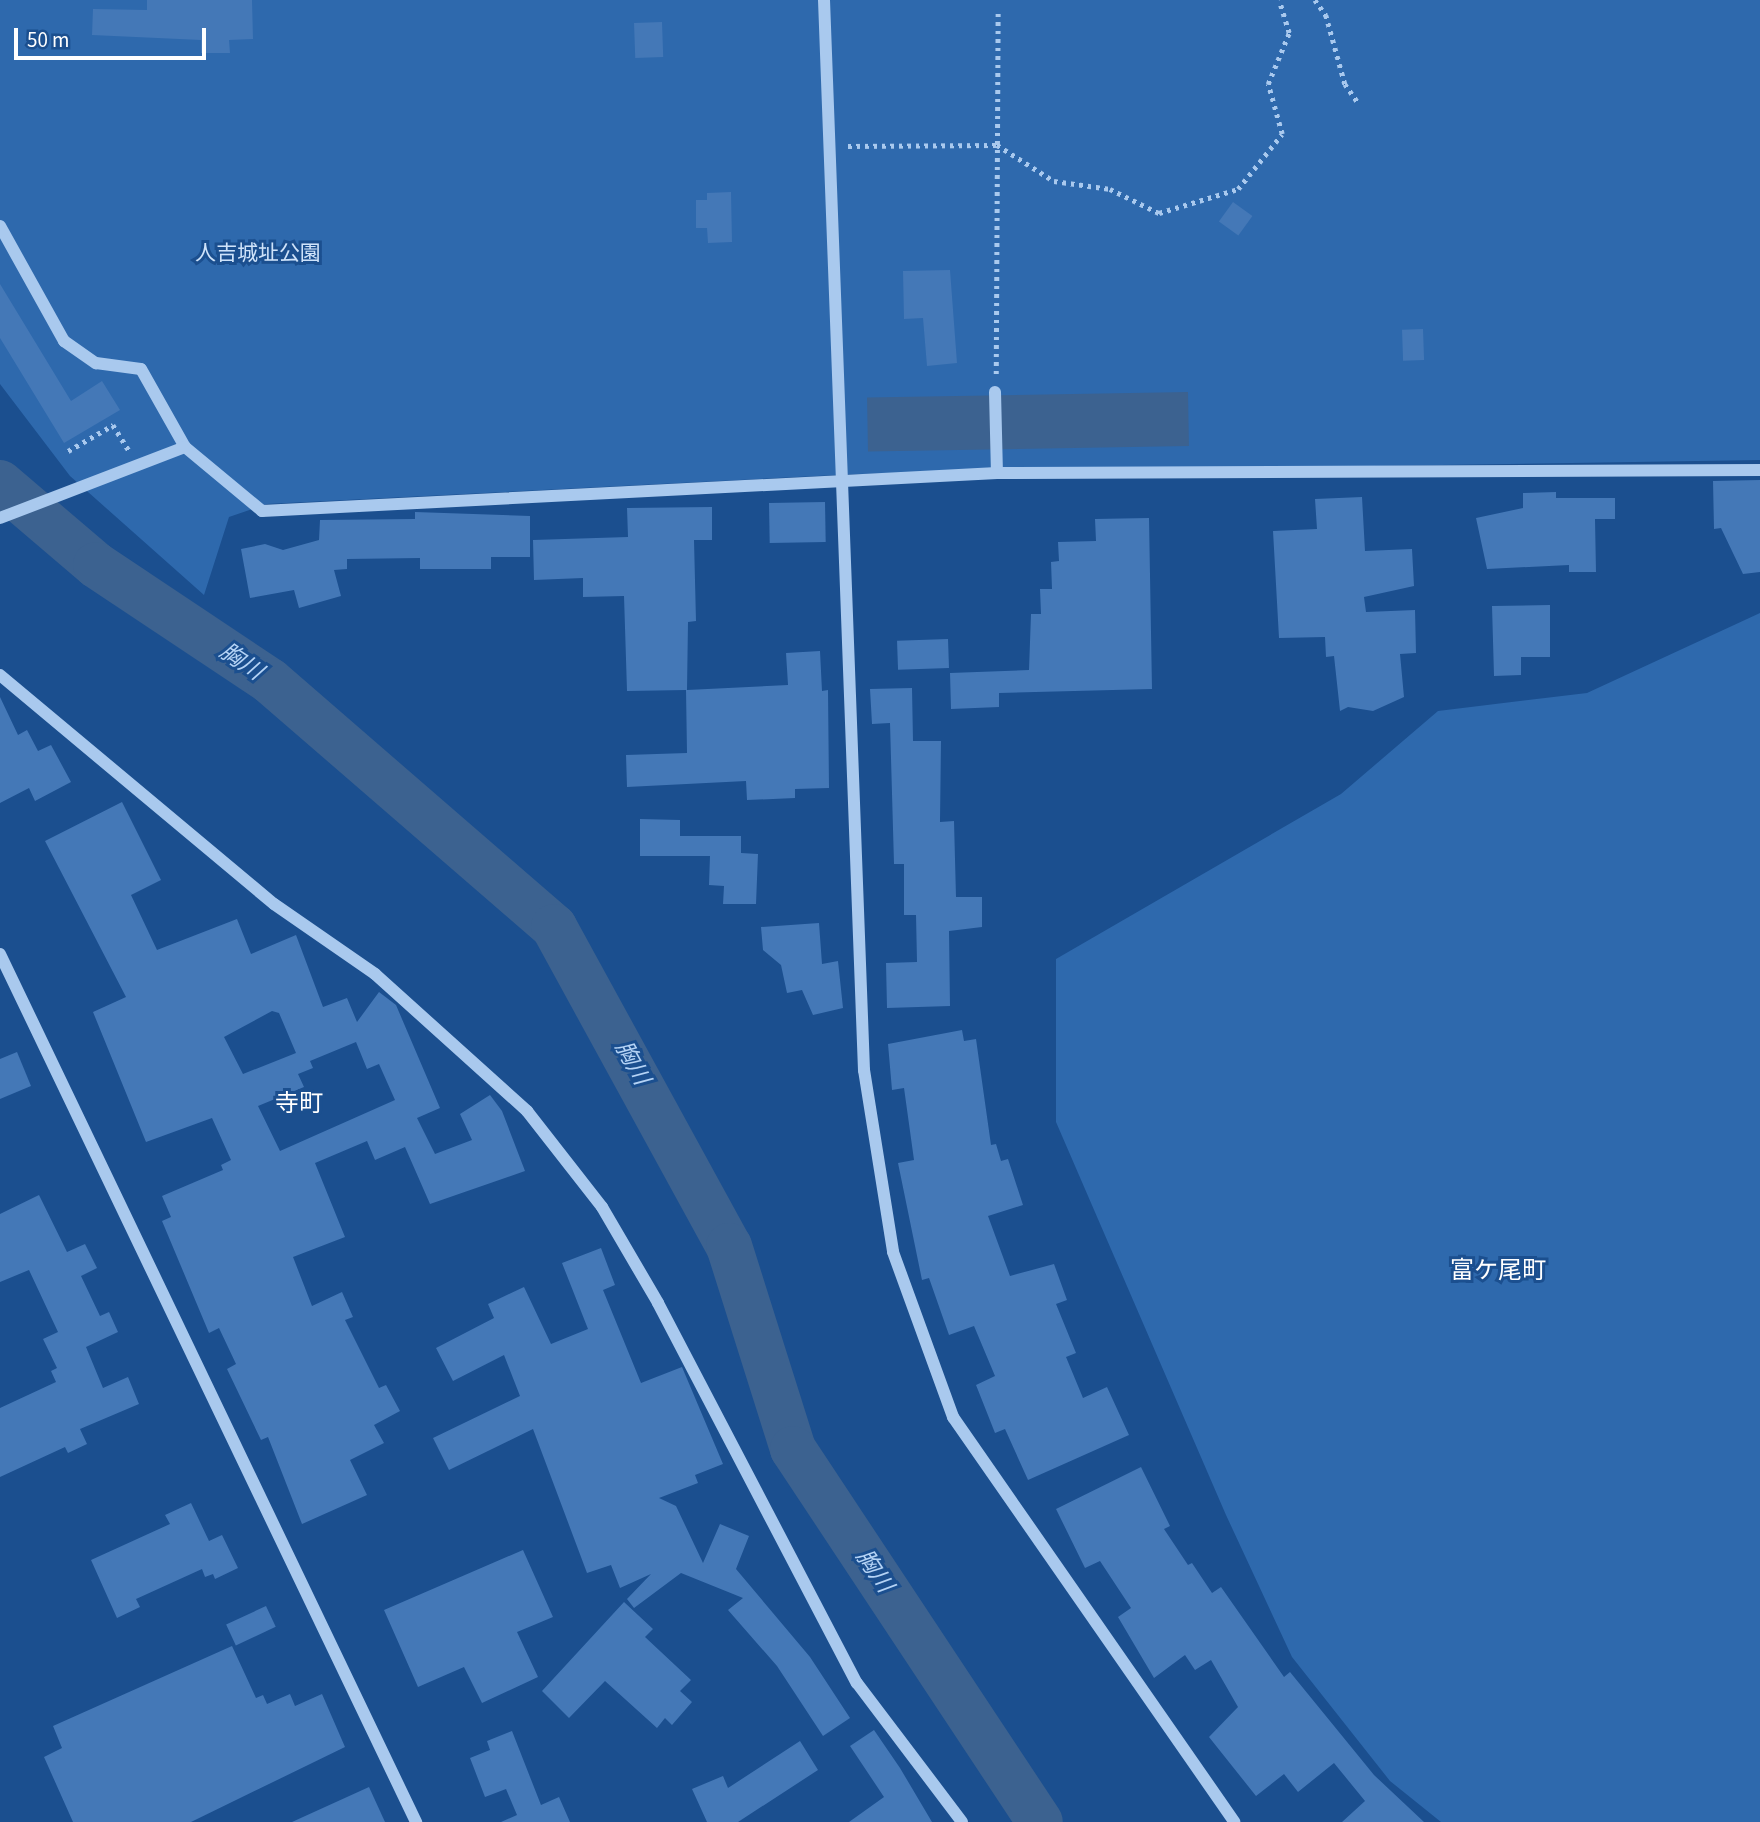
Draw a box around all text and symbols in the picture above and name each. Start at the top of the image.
scale bar [18,14,210,58]
text: 50 m [27,25,69,55]
park label: 人吉城址公園 [195,240,321,266]
water label: 胸川 [214,638,268,686]
water label: 胸川 [609,1036,655,1090]
district label: 寺町 [275,1090,323,1118]
district label: 富ケ尾町 [1450,1257,1546,1285]
water label: 胸川 [850,1544,898,1598]

